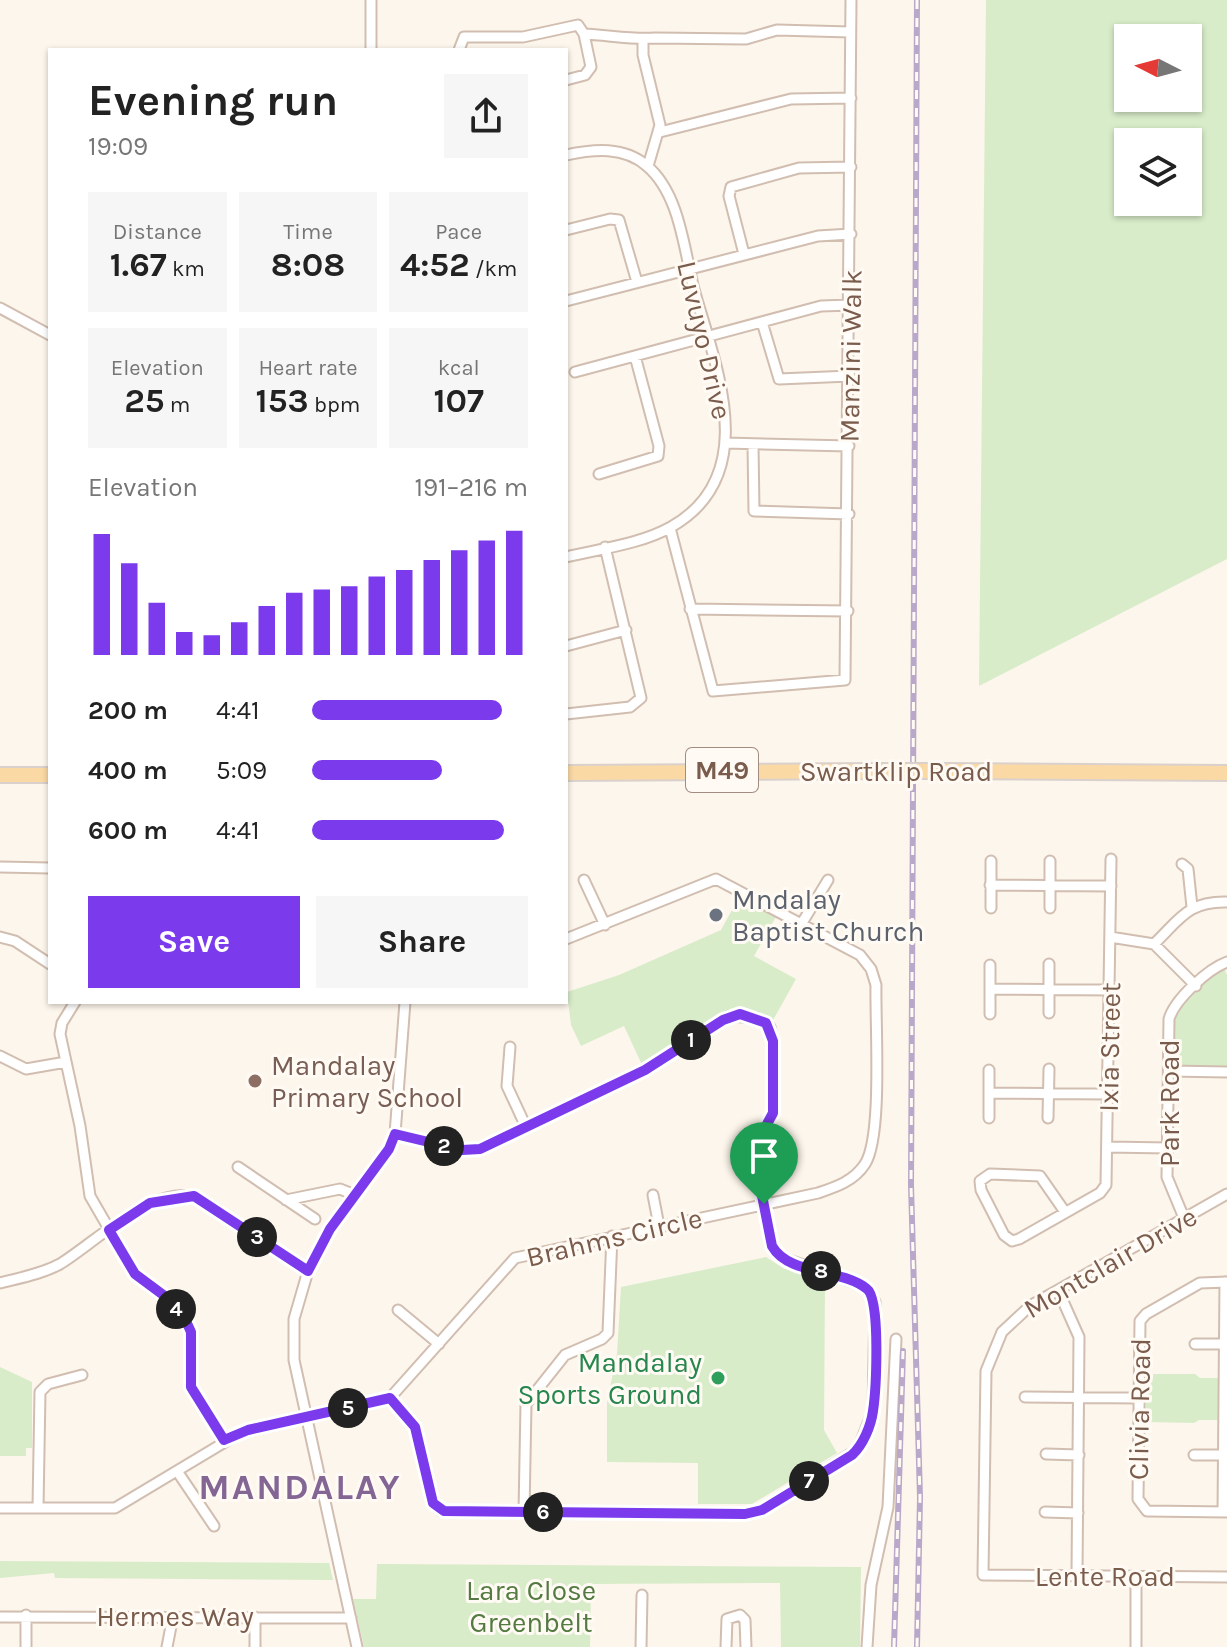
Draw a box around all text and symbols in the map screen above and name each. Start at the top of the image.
north arrow [1114,24,1202,112]
map controls [1114,24,1202,216]
button: share [444,74,528,158]
text: Evening run [88,75,338,126]
button: layers [1114,128,1202,216]
text: 19:09 [88,131,148,162]
text: Distance [113,219,202,245]
text: Time [283,219,333,245]
text: Pace [435,219,482,245]
text: 1.67 [110,245,167,285]
text: 8:08 [271,245,345,285]
text: 4:52 [400,245,470,285]
text: km [167,256,205,282]
text: /km [470,256,517,282]
street label: Luvuyo Drive [670,258,739,422]
street label: Manzini Walk [832,269,869,443]
text: Elevation [111,355,204,381]
text: Heart rate [258,355,358,381]
text: kcal [438,355,480,381]
text: 25 [124,381,165,421]
text: 153 [256,381,309,421]
text: 107 [433,381,484,421]
text: m [165,392,190,418]
text: bpm [309,392,360,418]
text: Elevation [88,472,198,503]
text: 191–216 m [414,472,528,503]
text: 200 m [88,695,168,726]
text: 4:41 [216,695,260,726]
road number: M49 [686,748,758,792]
text: 400 m [88,755,168,786]
text: 5:09 [216,755,267,786]
street label: Swartklip Road [800,755,992,788]
text: 600 m [88,815,168,846]
text: 4:41 [216,815,260,846]
place label: Mndalay Baptist Church [732,883,924,948]
button: Save [88,896,300,988]
button: Share [316,896,528,988]
marker: Mndalay Baptist Church [707,906,725,924]
street label: Ixia Street [1092,982,1127,1112]
pin: 1 [671,1020,711,1060]
text: 1 [687,1027,695,1053]
street label: Park Road [1153,1039,1186,1167]
place label: Mandalay Primary School [271,1049,463,1114]
marker: Mandalay Primary School [246,1072,264,1090]
pin [730,1122,798,1204]
pin: 2 [424,1126,464,1166]
text: 2 [437,1133,451,1159]
icon: arrive [742,1134,786,1178]
street label: Montclair Drive [1018,1199,1203,1325]
street label: Brahms Circle [523,1201,705,1274]
pin: 3 [237,1217,277,1257]
text: 3 [250,1224,264,1250]
pin: 8 [801,1251,841,1291]
text: 8 [814,1258,828,1284]
pin: 4 [156,1289,196,1329]
text: 4 [169,1296,183,1322]
street label: Clivia Road [1122,1338,1157,1480]
place label: Mandalay Sports Ground [517,1346,702,1411]
marker: Mandalay Sports Ground [709,1369,727,1387]
pin: 5 [328,1388,368,1428]
text: 5 [342,1395,354,1421]
pin: 7 [789,1461,829,1501]
district label: MANDALAY [198,1466,402,1508]
text: 7 [804,1468,814,1494]
pin: 6 [523,1492,563,1532]
text: 6 [536,1499,550,1525]
street label: Lente Road [1035,1560,1175,1593]
park label: Lara Close Greenbelt [466,1574,596,1639]
street label: Hermes Way [96,1600,254,1633]

